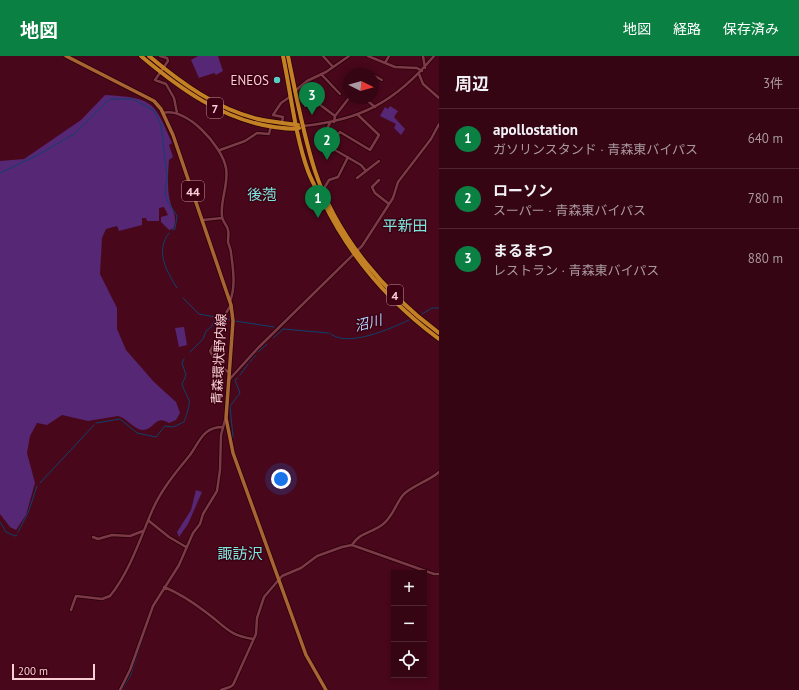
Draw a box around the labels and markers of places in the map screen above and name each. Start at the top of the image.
place label: ENEOS [231,72,269,89]
marker: ENEOS [272,75,282,85]
pin: 3 [299,82,325,115]
pin: 2 [314,127,340,160]
pin: 1 [305,185,331,218]

